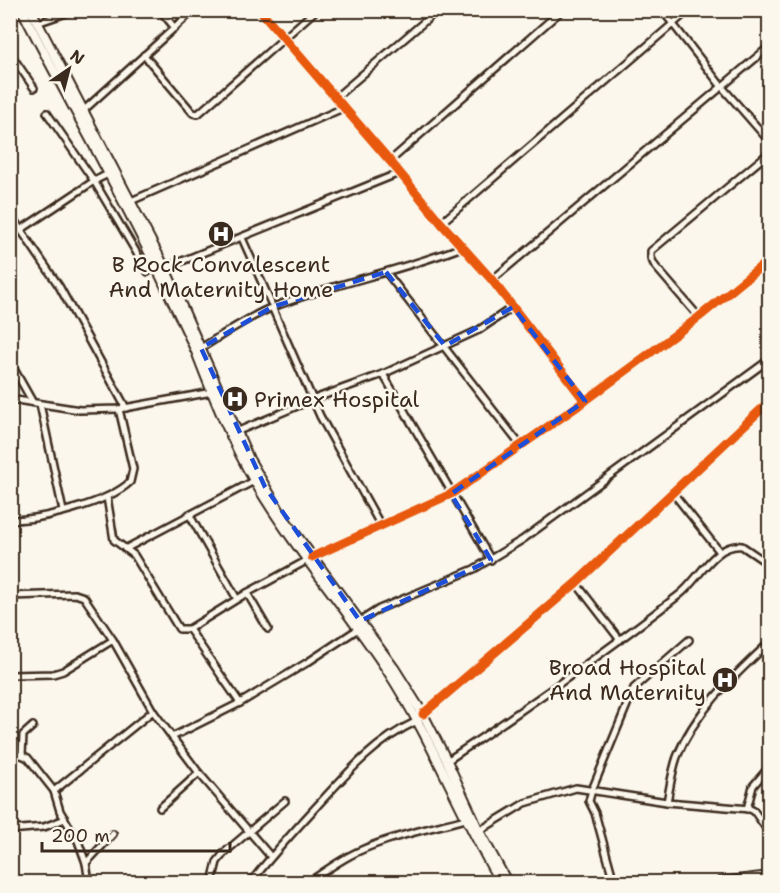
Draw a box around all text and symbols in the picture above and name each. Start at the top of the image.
north arrow [39,39,99,99]
text: N [66,45,89,69]
hospital icon: B Rock Convalescent And Maternity Home [206,219,236,249]
place label: B Rock Convalescent And Maternity Home [109,250,333,304]
hospital icon: Primex Hospital [220,384,250,414]
place label: Primex Hospital [254,385,420,414]
place label: Broad Hospital And Maternity [549,653,706,707]
hospital icon: Broad Hospital And Maternity [710,665,740,695]
scale bar [42,815,230,853]
text: 200 m [51,824,110,848]

